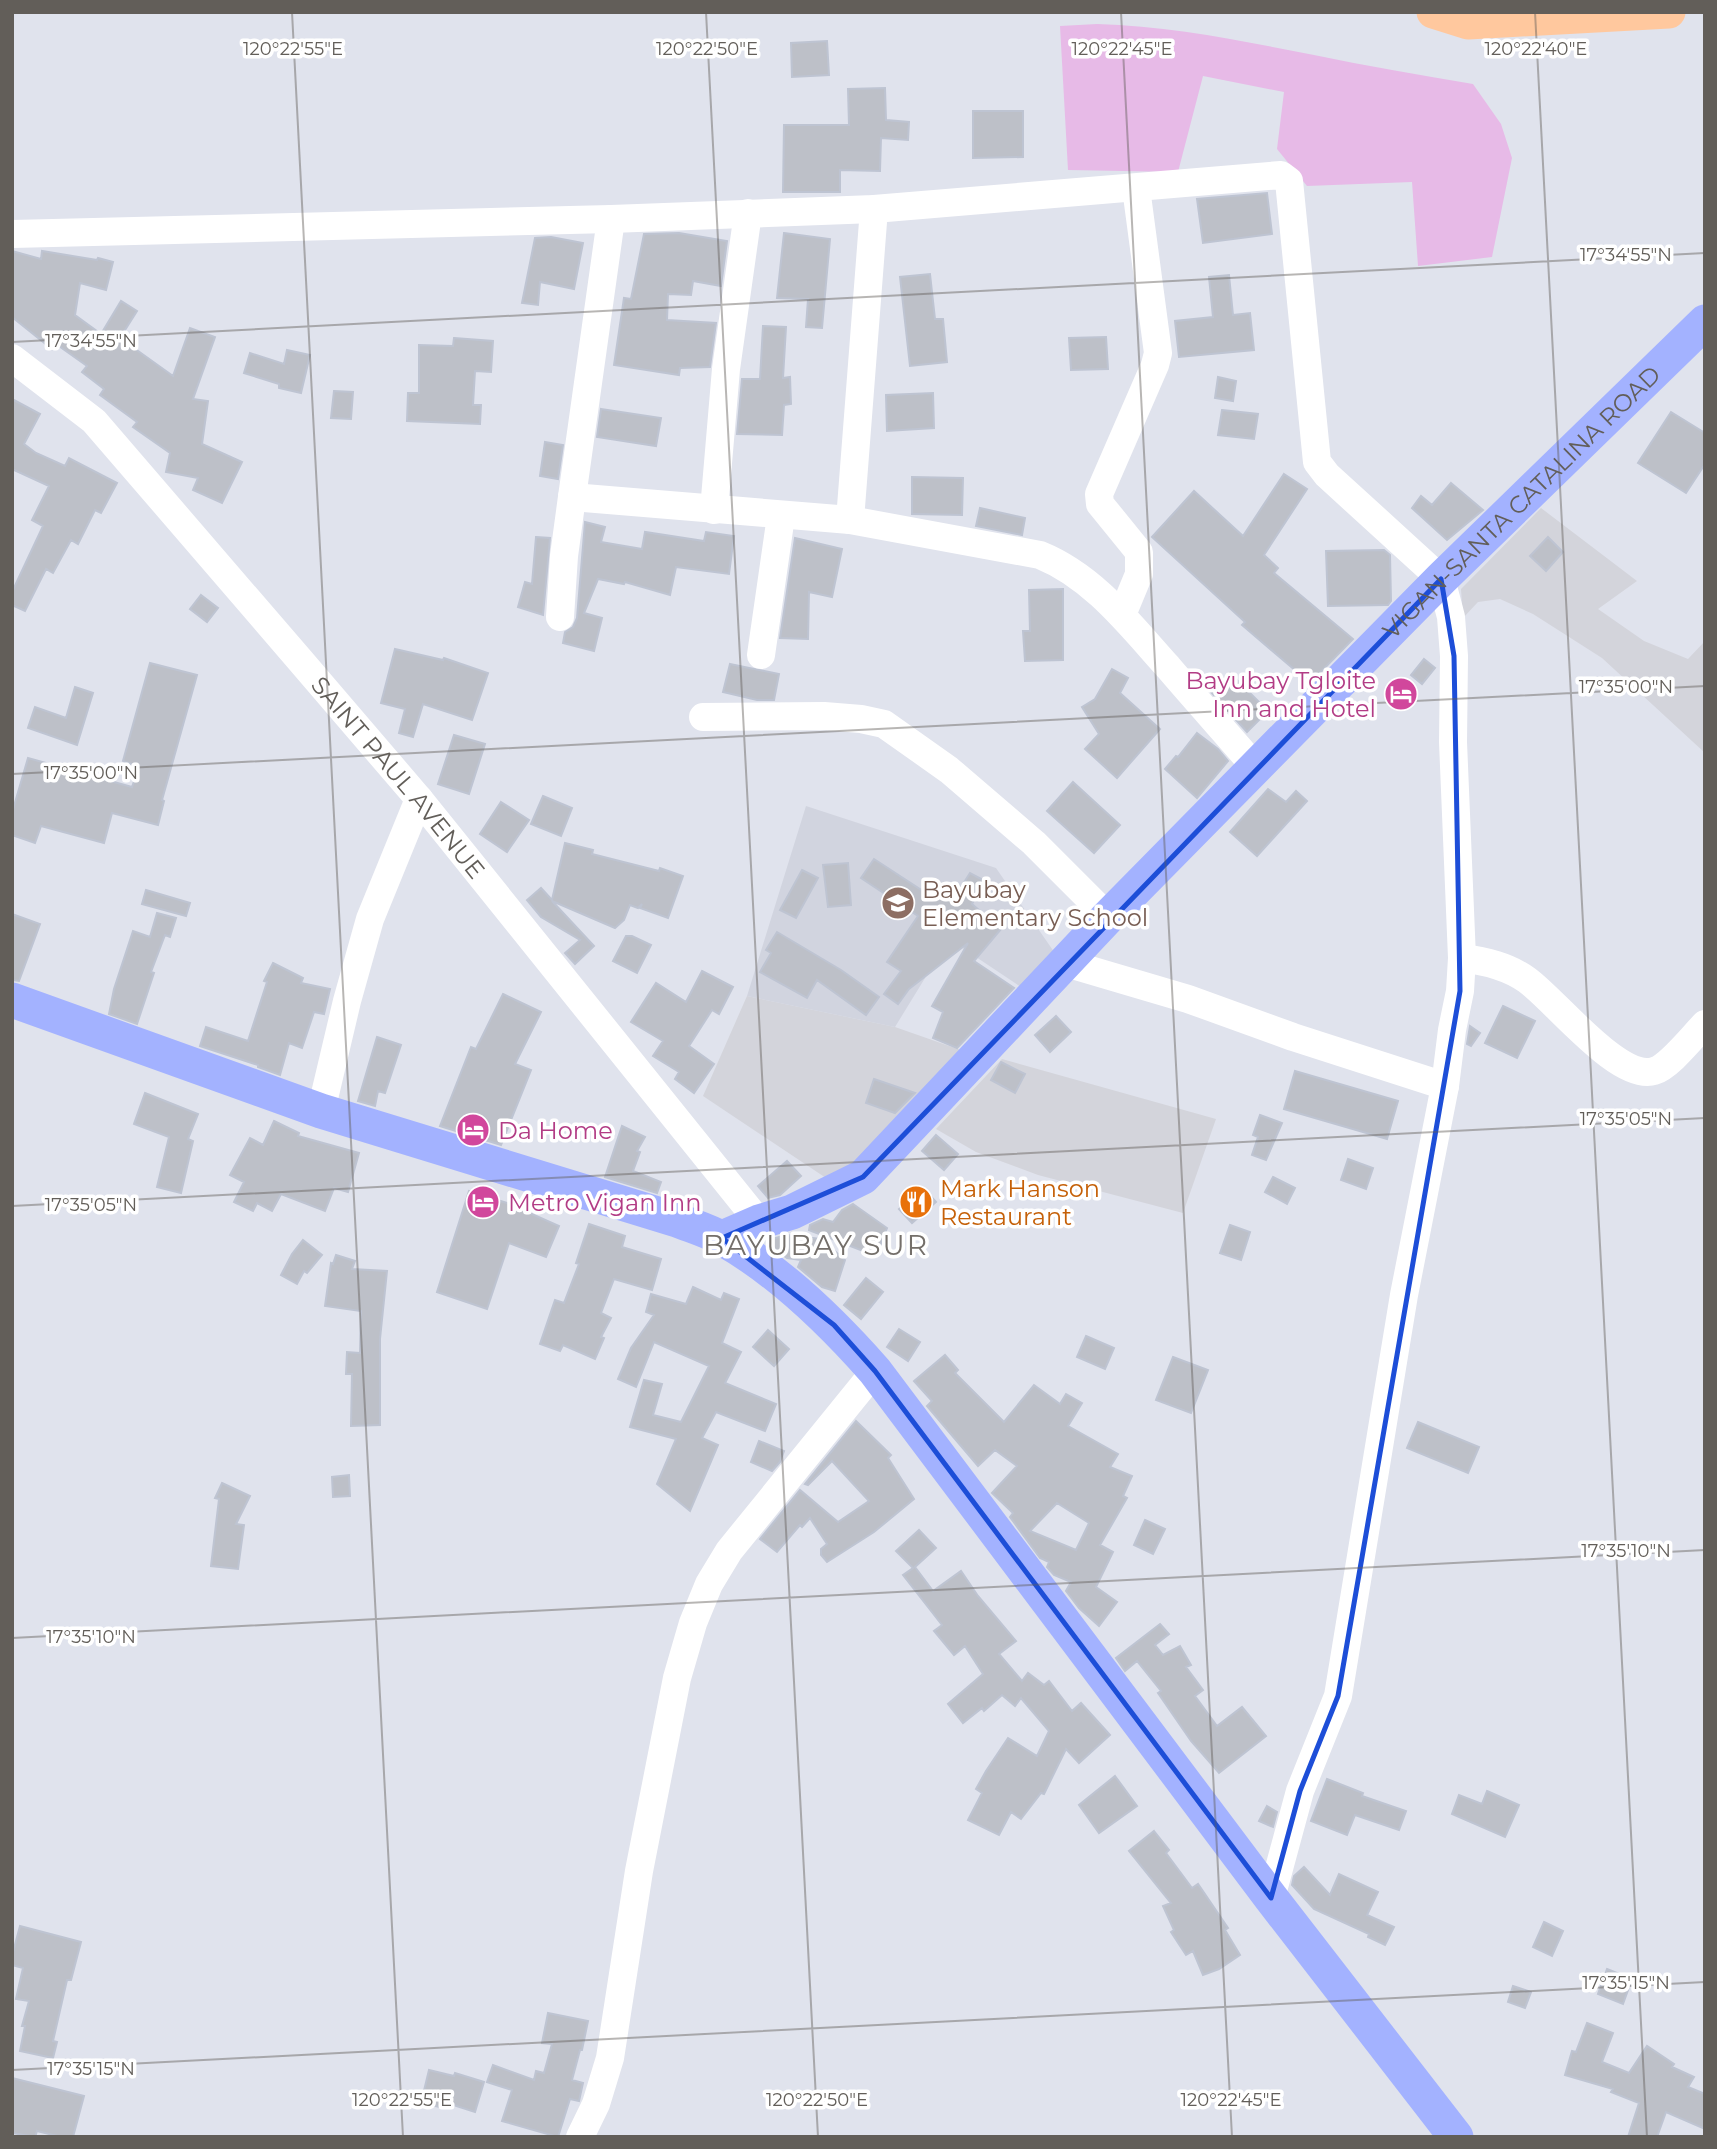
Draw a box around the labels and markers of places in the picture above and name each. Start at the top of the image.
place label: Bayubay Tgloite Inn and Hotel [1185,666,1376,723]
hotel icon: Bayubay Tgloite Inn and Hotel [1382,675,1420,713]
place label: Bayubay Elementary School [922,875,1148,932]
school or university icon: Bayubay Elementary School [879,884,917,922]
hotel icon: Da Home [454,1111,492,1149]
place label: Da Home [498,1116,613,1145]
place label: Mark Hanson Restaurant [940,1174,1100,1231]
hotel icon: Metro Vigan Inn [464,1183,502,1221]
restaurant icon: Mark Hanson Restaurant [897,1183,935,1221]
place label: Metro Vigan Inn [508,1188,701,1217]

